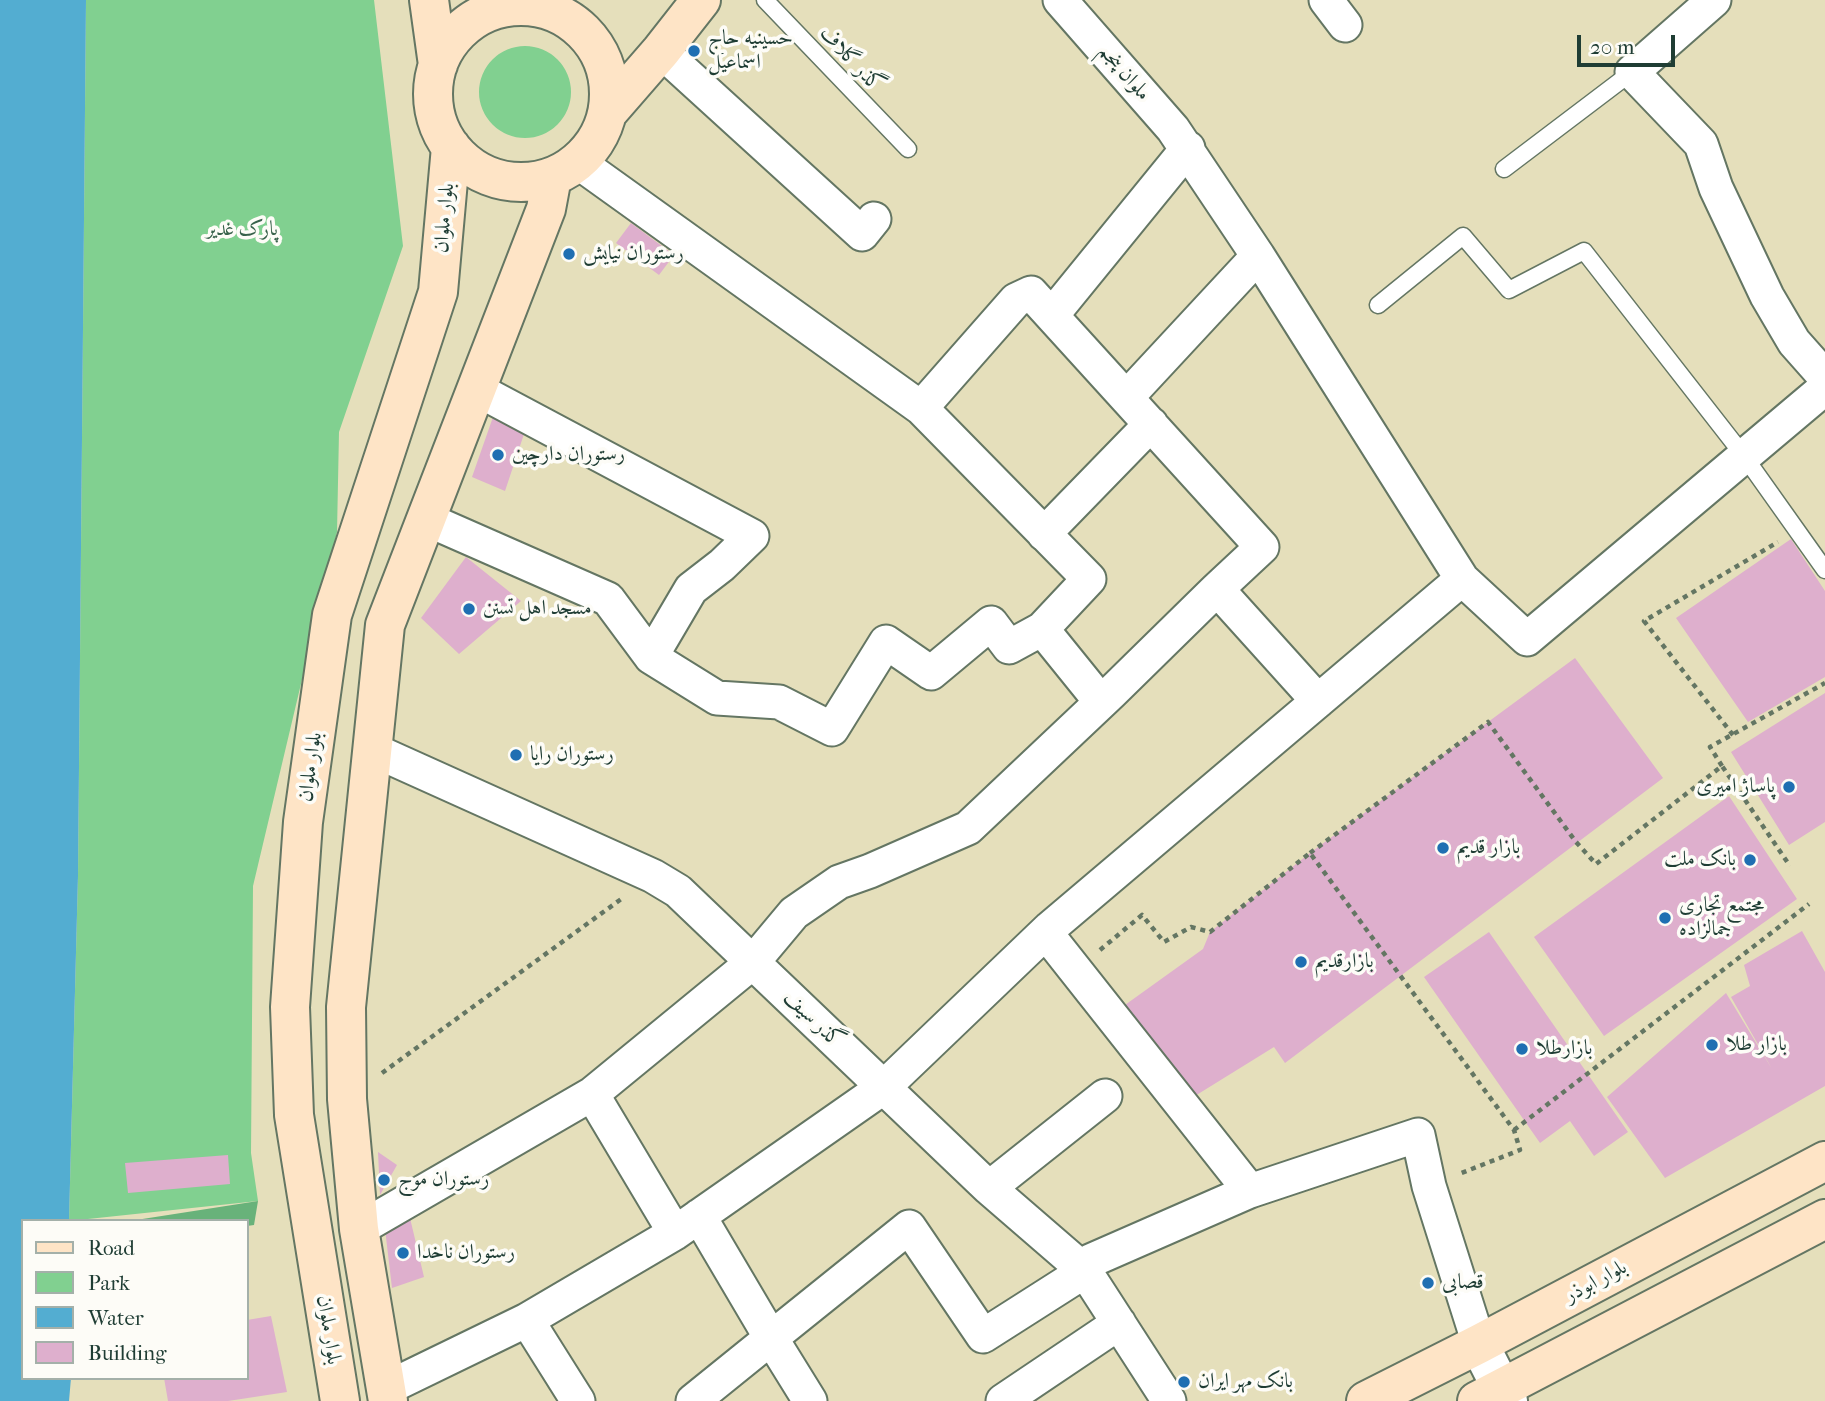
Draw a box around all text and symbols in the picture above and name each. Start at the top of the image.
scale bar [1580,21,1678,65]
street label: گذر گلاف [813,22,889,98]
place label: حسینیه حاج اسماعیل [708,26,793,76]
text: 20 m [1590,35,1634,59]
street label: ملوان پنجم [1093,40,1155,106]
marker: حسینیه حاج اسماعیل [686,43,702,59]
street label: بلوار ملوان [429,182,461,254]
park label: پارک غدیر [206,217,278,243]
place label: رستوران نیایش [583,241,684,267]
marker: رستوران نیایش [561,246,577,262]
place label: رستوران دارچین [512,442,625,468]
marker: رستوران دارچین [490,447,506,463]
place label: مسجد اهل تسنن [483,596,592,622]
marker: مسجد اهل تسنن [461,601,477,617]
street label: بلوار ملوان [294,730,328,804]
place label: رستوران رایا [530,742,614,768]
marker: رستوران رایا [508,747,524,763]
place label: پاساژ امیری [1696,774,1775,800]
marker: پاساژ امیری [1781,779,1797,795]
place label: بازار قدیم [1457,835,1520,861]
marker: بازار قدیم [1435,840,1451,856]
place label: بانک ملت [1664,847,1736,873]
marker: بانک ملت [1742,852,1758,868]
place label: مجتمع تجاری جمالزاده [1679,893,1764,943]
marker: مجتمع تجاری جمالزاده [1657,910,1673,926]
place label: بازارقدیم [1315,949,1374,975]
marker: بازارقدیم [1293,954,1309,970]
street label: گذر سیف [777,986,849,1054]
place label: بازار طلا [1726,1032,1787,1058]
place label: بازارطلا [1536,1036,1593,1062]
marker: بازار طلا [1704,1037,1720,1053]
marker: بازارطلا [1514,1041,1530,1057]
place label: رستوران موج [398,1167,489,1193]
marker: رستوران موج [376,1172,392,1188]
legend [21,1219,248,1380]
text: Road [88,1236,135,1260]
place label: رستوران ناخدا [417,1240,515,1266]
marker: رستوران ناخدا [395,1245,411,1261]
street label: بلوار ابوذر [1560,1255,1632,1309]
place label: قصابی [1442,1270,1484,1296]
text: Park [88,1271,130,1295]
marker: قصابی [1420,1275,1436,1291]
street label: بلوار ملوان [310,1293,346,1367]
text: Water [88,1306,144,1330]
text: Building [88,1341,166,1365]
place label: بانک مهر ایران [1198,1369,1293,1395]
marker: بانک مهر ایران [1176,1374,1192,1390]

